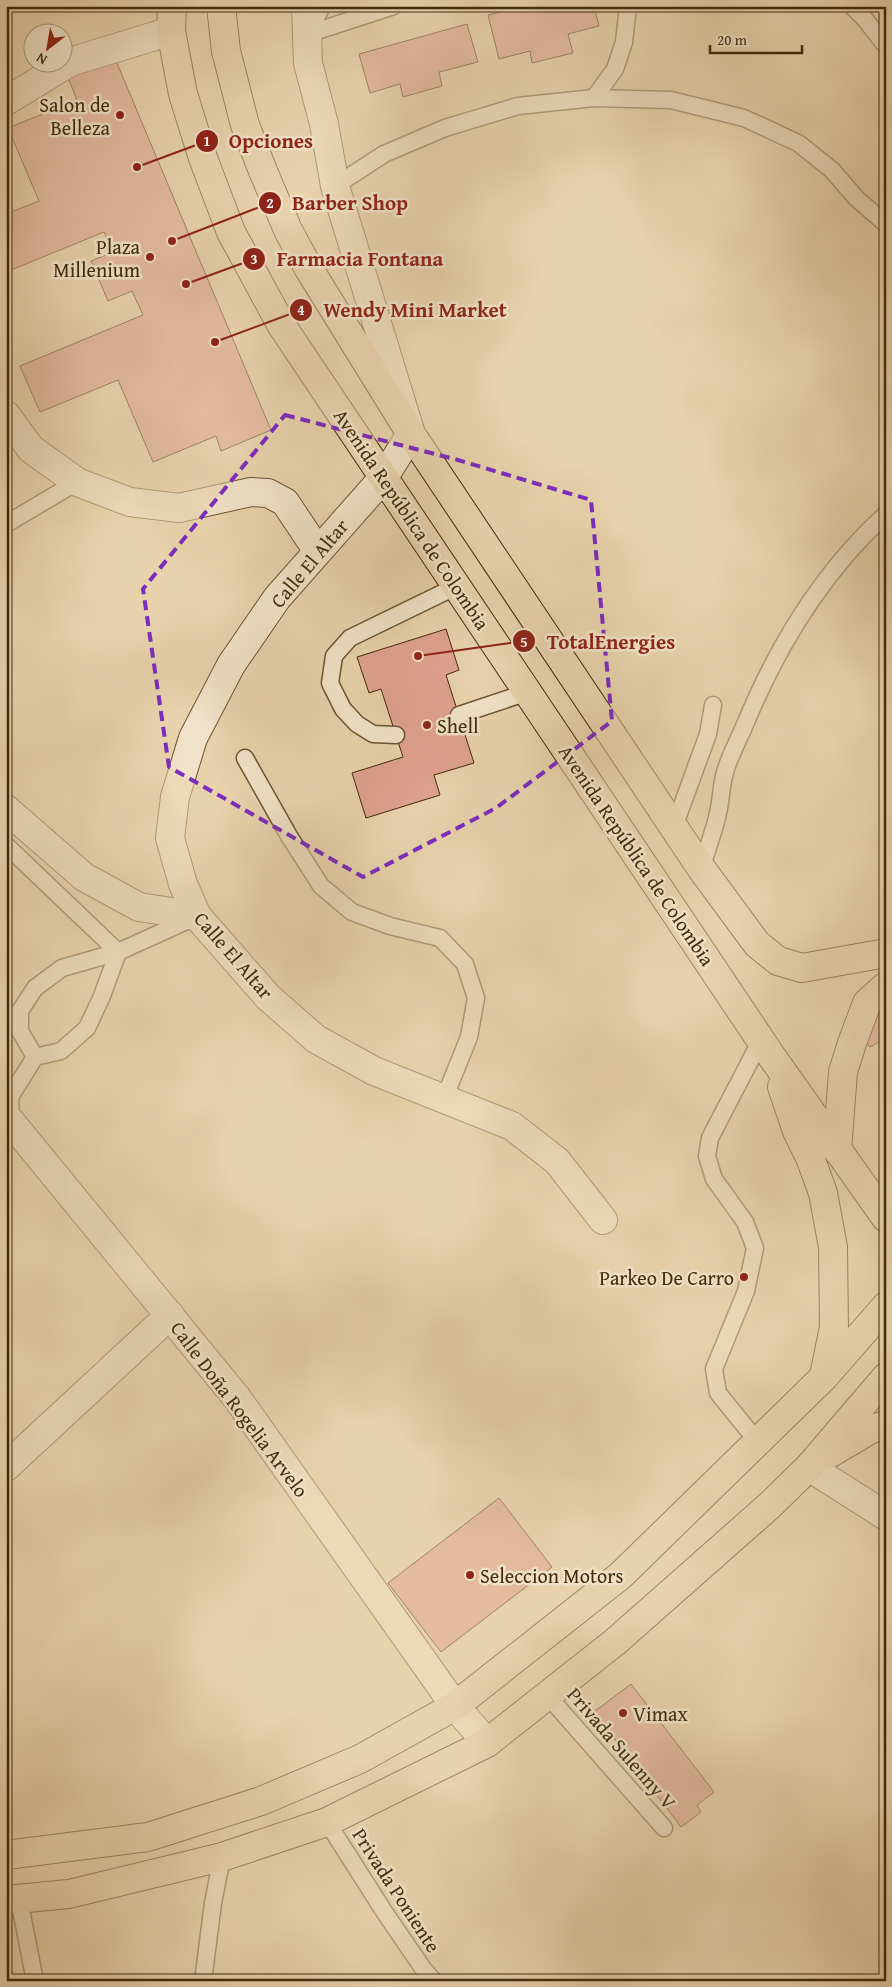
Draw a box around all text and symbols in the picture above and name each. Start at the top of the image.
north arrow [22,22,72,72]
scale bar [710,22,802,54]
text: 20 m [717,29,748,50]
text: N [32,48,50,70]
place label: Salon de Belleza [39,90,111,142]
marker: Salon de Belleza [114,109,126,121]
callout: Opciones [194,123,323,159]
text: Opciones [229,125,313,156]
text: 1 [203,130,211,151]
callout: Barber Shop [257,185,418,221]
text: Barber Shop [292,187,408,218]
text: 2 [266,192,274,213]
place label: Plaza Millenium [53,232,141,284]
callout: Farmacia Fontana [242,241,453,277]
text: Farmacia Fontana [277,243,443,274]
text: 3 [250,248,258,269]
marker: Plaza Millenium [144,251,156,263]
callout: Wendy Mini Market [288,292,517,328]
text: Wendy Mini Market [323,294,507,325]
text: 4 [297,299,305,320]
street label: Avenida República de Colombia [327,403,497,636]
street label: Calle El Altar [263,512,355,614]
callout: TotalEnergies [512,623,685,659]
text: TotalEnergies [547,626,675,657]
text: 5 [520,631,528,652]
place label: Shell [437,711,479,740]
marker: Shell [421,719,433,731]
street label: Avenida República de Colombia [552,739,722,972]
street label: Calle El Altar [188,905,280,1005]
place label: Parkeo De Carro [599,1263,734,1292]
marker: Parkeo De Carro [738,1271,750,1283]
street label: Calle Doña Rogelia Arvelo [164,1315,316,1503]
place label: Seleccion Motors [480,1561,623,1590]
marker: Seleccion Motors [464,1569,476,1581]
street label: Privada Sulenny V [561,1680,683,1816]
place label: Vimax [633,1699,689,1728]
marker: Vimax [617,1707,629,1719]
street label: Privada Poniente [346,1822,448,1958]

